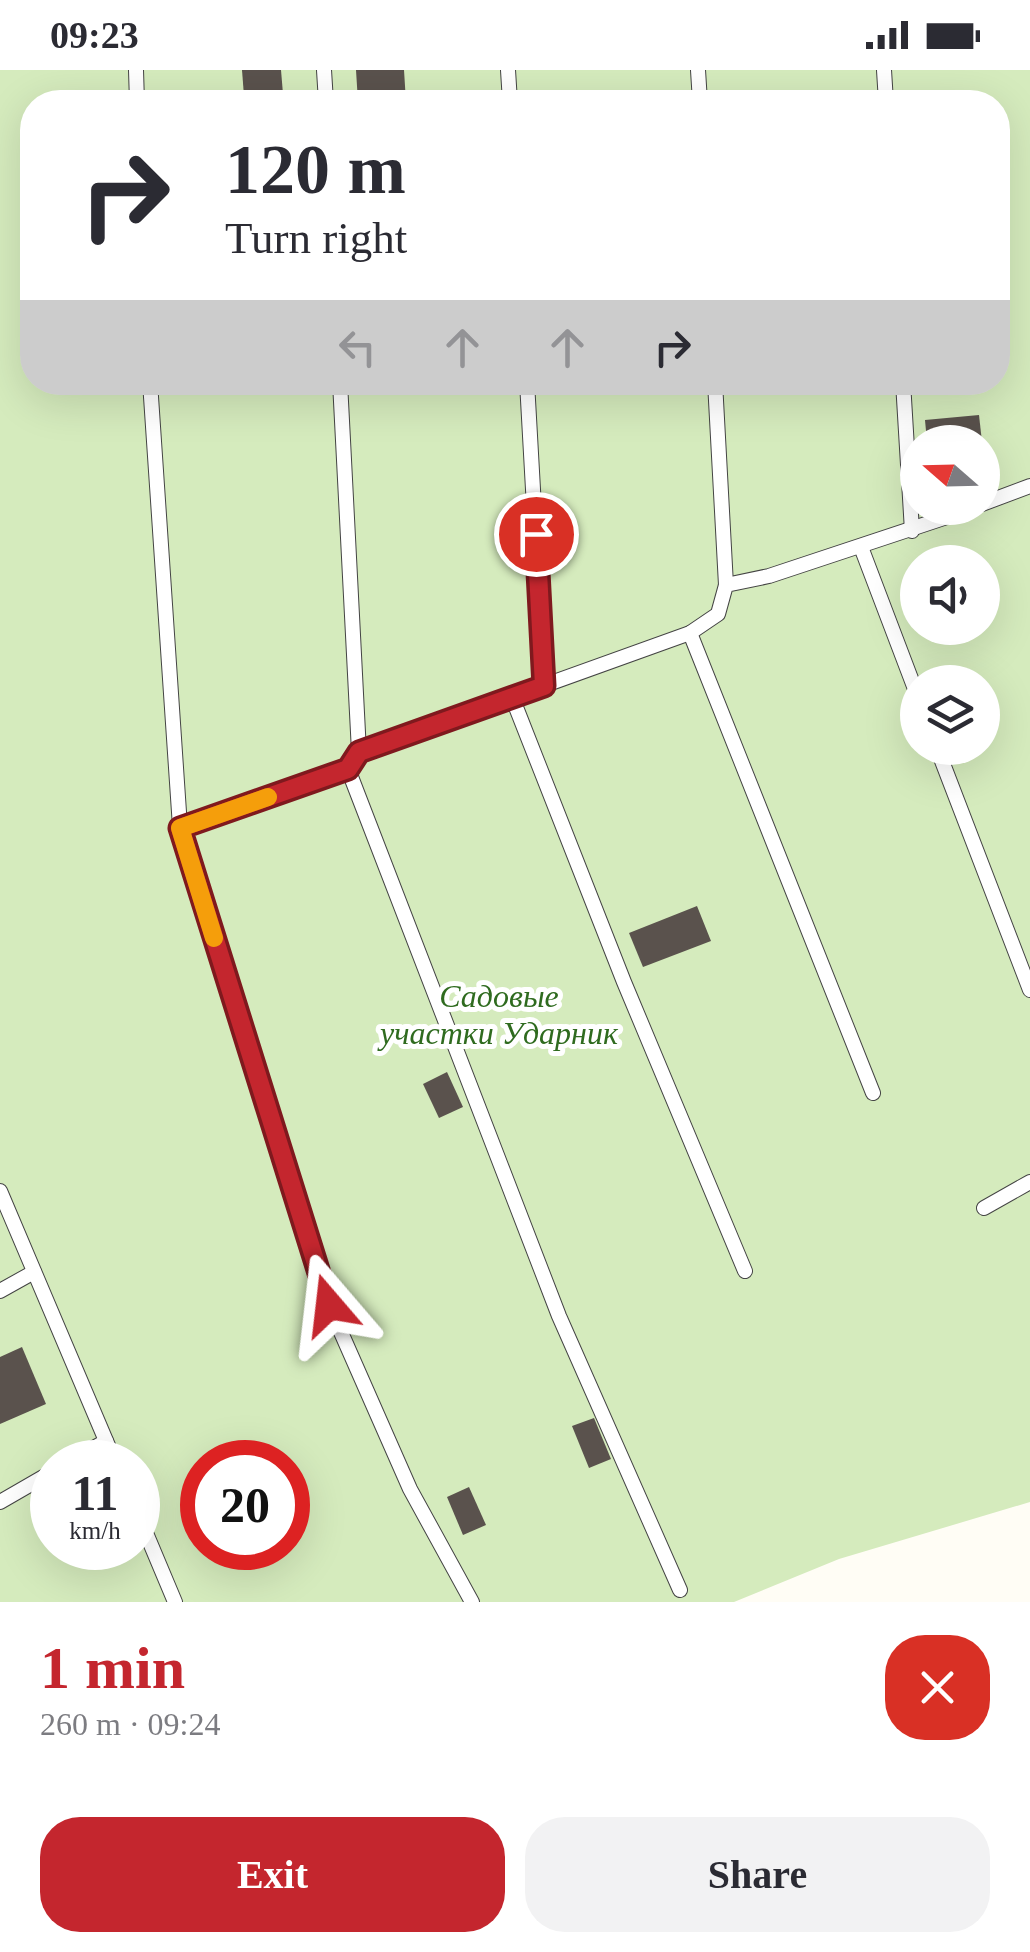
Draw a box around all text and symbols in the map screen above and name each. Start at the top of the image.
text: 09:23 [50,14,139,56]
icon: right [60,130,190,260]
text: 120 m [225,131,406,208]
text: Turn right [225,213,407,263]
icon: left [330,320,385,375]
icon: ahead [435,320,490,375]
icon: ahead [540,320,595,375]
icon: right [645,320,700,375]
north arrow [900,425,1000,525]
map controls [900,425,1000,765]
pin [494,492,579,577]
icon: arrive [509,507,564,562]
button: sound [900,545,1000,645]
button: layers [900,665,1000,765]
park label: Садовые участки Ударник [377,978,619,1051]
position arrow [277,1253,381,1357]
speed limit sign: 20 [180,1440,310,1570]
text: 11 [71,1465,119,1521]
text: km/h [69,1517,121,1544]
text: 1 min [40,1635,185,1701]
button: close [885,1635,990,1740]
text: 260 m · 09:24 [40,1706,220,1742]
button: Exit [40,1817,505,1932]
button: Share [525,1817,990,1932]

